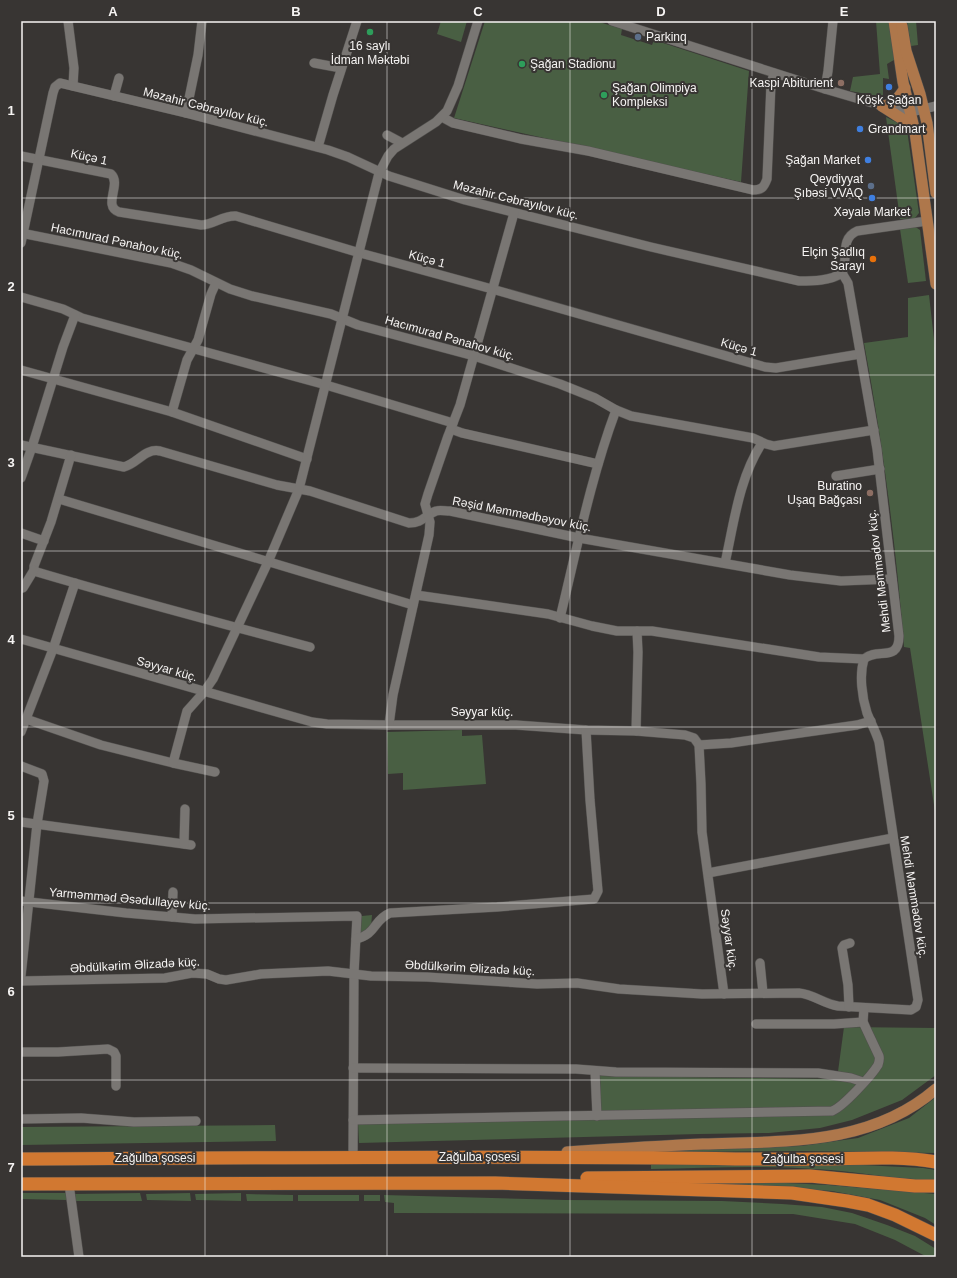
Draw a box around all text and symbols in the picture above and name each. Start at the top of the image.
text: A [108,4,118,19]
text: B [291,4,301,19]
text: C [473,4,483,19]
text: D [656,4,666,19]
text: E [840,4,849,19]
marker: 16 saylı İdman Məktəbi [365,27,375,37]
place label: Parkinq [646,30,687,44]
marker: Parkinq [633,32,643,42]
place label: 16 saylı İdman Məktəbi [331,39,409,67]
place label: Şağan Stadionu [530,57,615,71]
marker: Şağan Stadionu [517,59,527,69]
place label: Kaspi Abiturient [750,76,834,90]
marker: Kaspi Abiturient [836,78,846,88]
place label: Şağan Olimpiya Kompleksi [612,81,697,109]
marker: Köşk Şağan [884,82,894,92]
street label: Məzahir Cəbrayılov küç. [142,85,270,129]
marker: Şağan Olimpiya Kompleksi [599,90,609,100]
place label: Köşk Şağan [857,93,921,107]
text: 1 [7,103,15,118]
place label: Grandmart [868,122,926,136]
marker: Grandmart [855,124,865,134]
street label: Küçə 1 [69,146,109,168]
place label: Şağan Market [785,153,861,167]
marker: Şağan Market [863,155,873,165]
place label: Qeydiyyat Şıbəsi VVAQ [794,172,864,200]
street label: Məzahir Cəbrayılov küç. [452,178,580,222]
marker: Qeydiyyat Şıbəsi VVAQ [866,181,876,191]
marker: Xəyalə Market [867,193,877,203]
place label: Xəyalə Market [834,205,911,219]
street label: Hacımurad Pənahov küç. [50,220,184,262]
place label: Elçin Şadlıq Sarayı [802,245,865,273]
street label: Küçə 1 [407,247,447,271]
marker: Elçin Şadlıq Sarayı [868,254,878,264]
text: 2 [7,279,15,294]
street label: Hacımurad Pənahov küç. [383,313,517,363]
street label: Küçə 1 [719,335,759,359]
text: 3 [7,455,15,470]
place label: Buratino Uşaq Bağçası [787,479,862,507]
marker: Buratino Uşaq Bağçası [865,488,875,498]
street label: Rəşid Məmmədbəyov küç. [451,494,593,534]
street label: Mehdi Məmmədov küç. [864,509,894,633]
text: 4 [7,632,15,647]
street label: Səyyar küç. [135,654,199,684]
street label: Səyyar küç. [451,705,513,719]
text: 5 [7,808,15,823]
street label: Mehdi Məmmədov küç. [897,835,931,959]
street label: Yarməmməd Əsədullayev küç. [49,885,211,913]
street label: Səyyar küç. [718,908,740,972]
street label: Əbdülkərim Əlizadə küç. [70,955,200,975]
street label: Əbdülkərim Əlizadə küç. [405,958,535,978]
text: 6 [7,984,15,999]
street label: Zağulba şosesi [439,1150,519,1164]
street label: Zağulba şosesi [115,1151,195,1165]
street label: Zağulba şosesi [763,1152,843,1166]
text: 7 [7,1160,15,1175]

